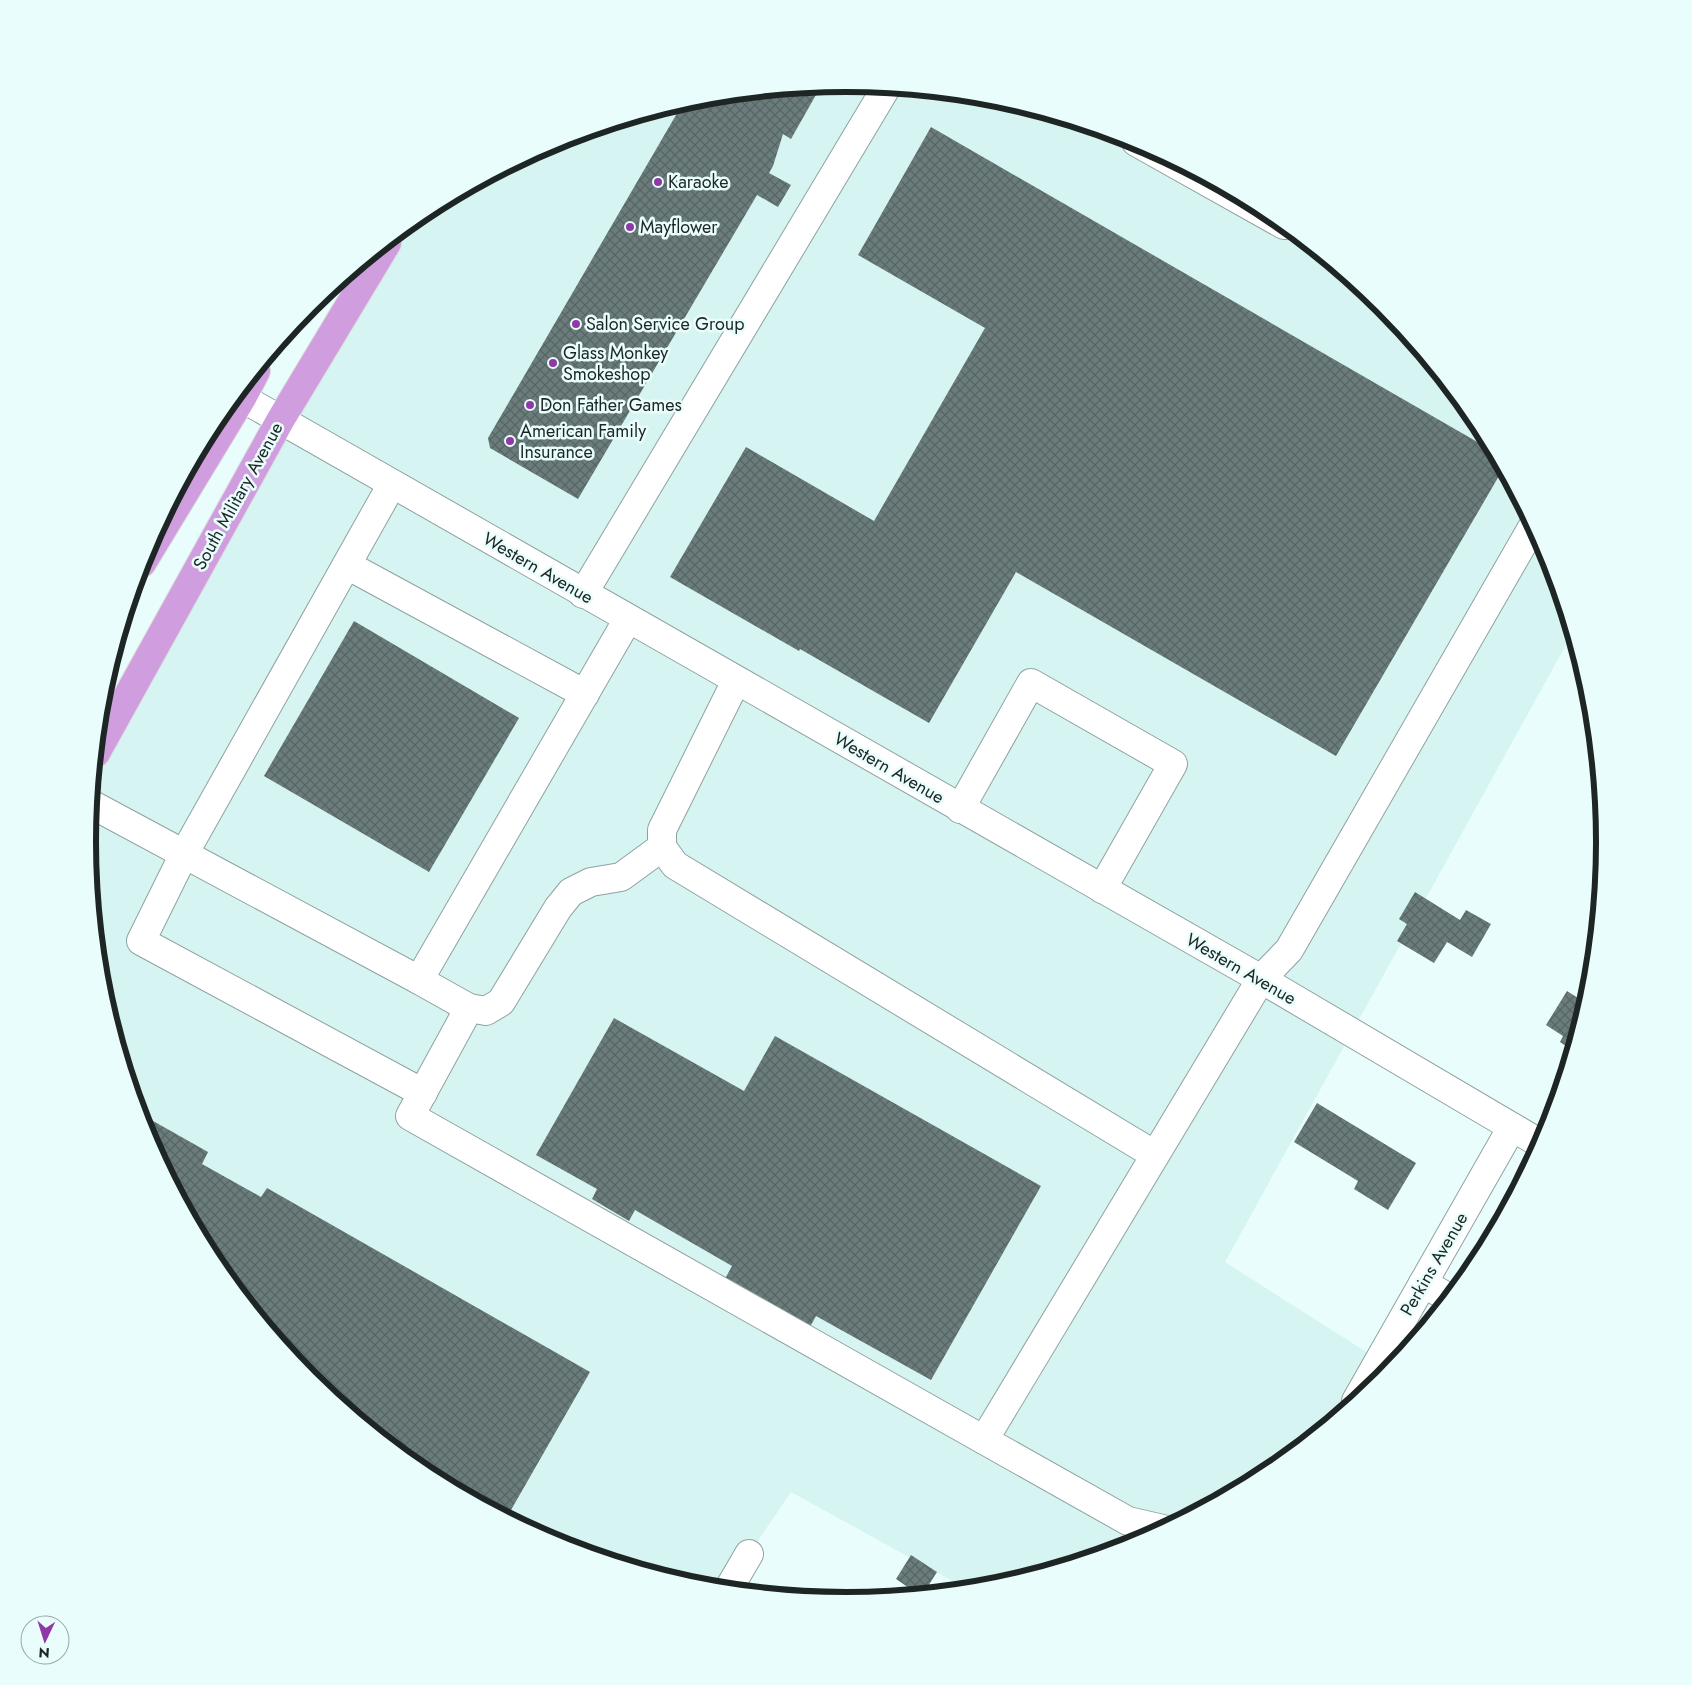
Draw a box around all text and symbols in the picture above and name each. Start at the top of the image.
place label: Karaoke [668,169,728,195]
marker: Karaoke [652,176,664,188]
place label: Mayflower [640,214,718,240]
marker: Mayflower [624,221,636,233]
place label: Salon Service Group [586,311,744,337]
marker: Salon Service Group [570,318,582,330]
place label: Glass Monkey Smokeshop [563,340,668,387]
marker: Glass Monkey Smokeshop [547,357,559,369]
place label: Don Father Games [540,392,682,418]
marker: Don Father Games [524,399,536,411]
street label: South Military Avenue [187,417,289,575]
place label: American Family Insurance [520,418,646,465]
marker: American Family Insurance [504,435,516,447]
street label: Western Avenue [478,526,598,610]
street label: Western Avenue [829,726,949,810]
street label: Western Avenue [1181,927,1301,1011]
street label: Perkins Avenue [1394,1207,1474,1321]
north arrow [20,1615,70,1665]
text: N [38,1643,50,1663]

